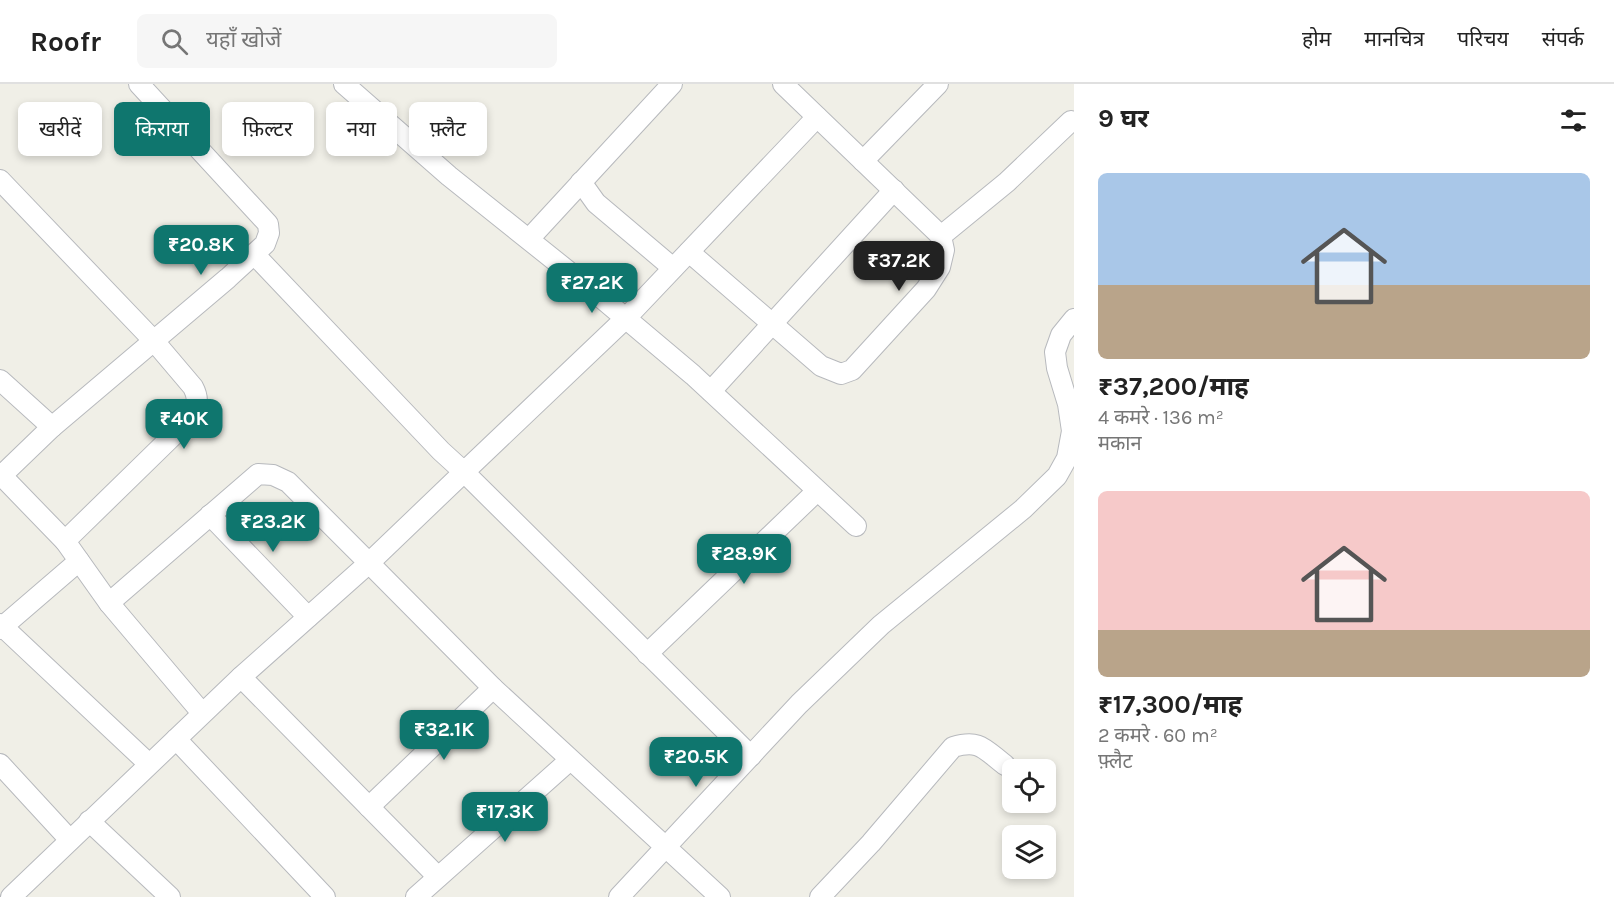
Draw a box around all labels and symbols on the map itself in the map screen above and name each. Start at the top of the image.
pin: ₹20.8K [152,225,250,276]
pin: ₹37.2K [850,241,948,292]
pin: ₹27.2K [543,263,641,314]
pin: ₹40K [148,399,220,450]
pin: ₹23.2K [224,502,322,553]
pin: ₹28.9K [695,534,793,585]
pin: ₹32.1K [395,710,493,761]
pin: ₹20.5K [647,737,745,788]
pin: ₹17.3K [456,792,554,843]

